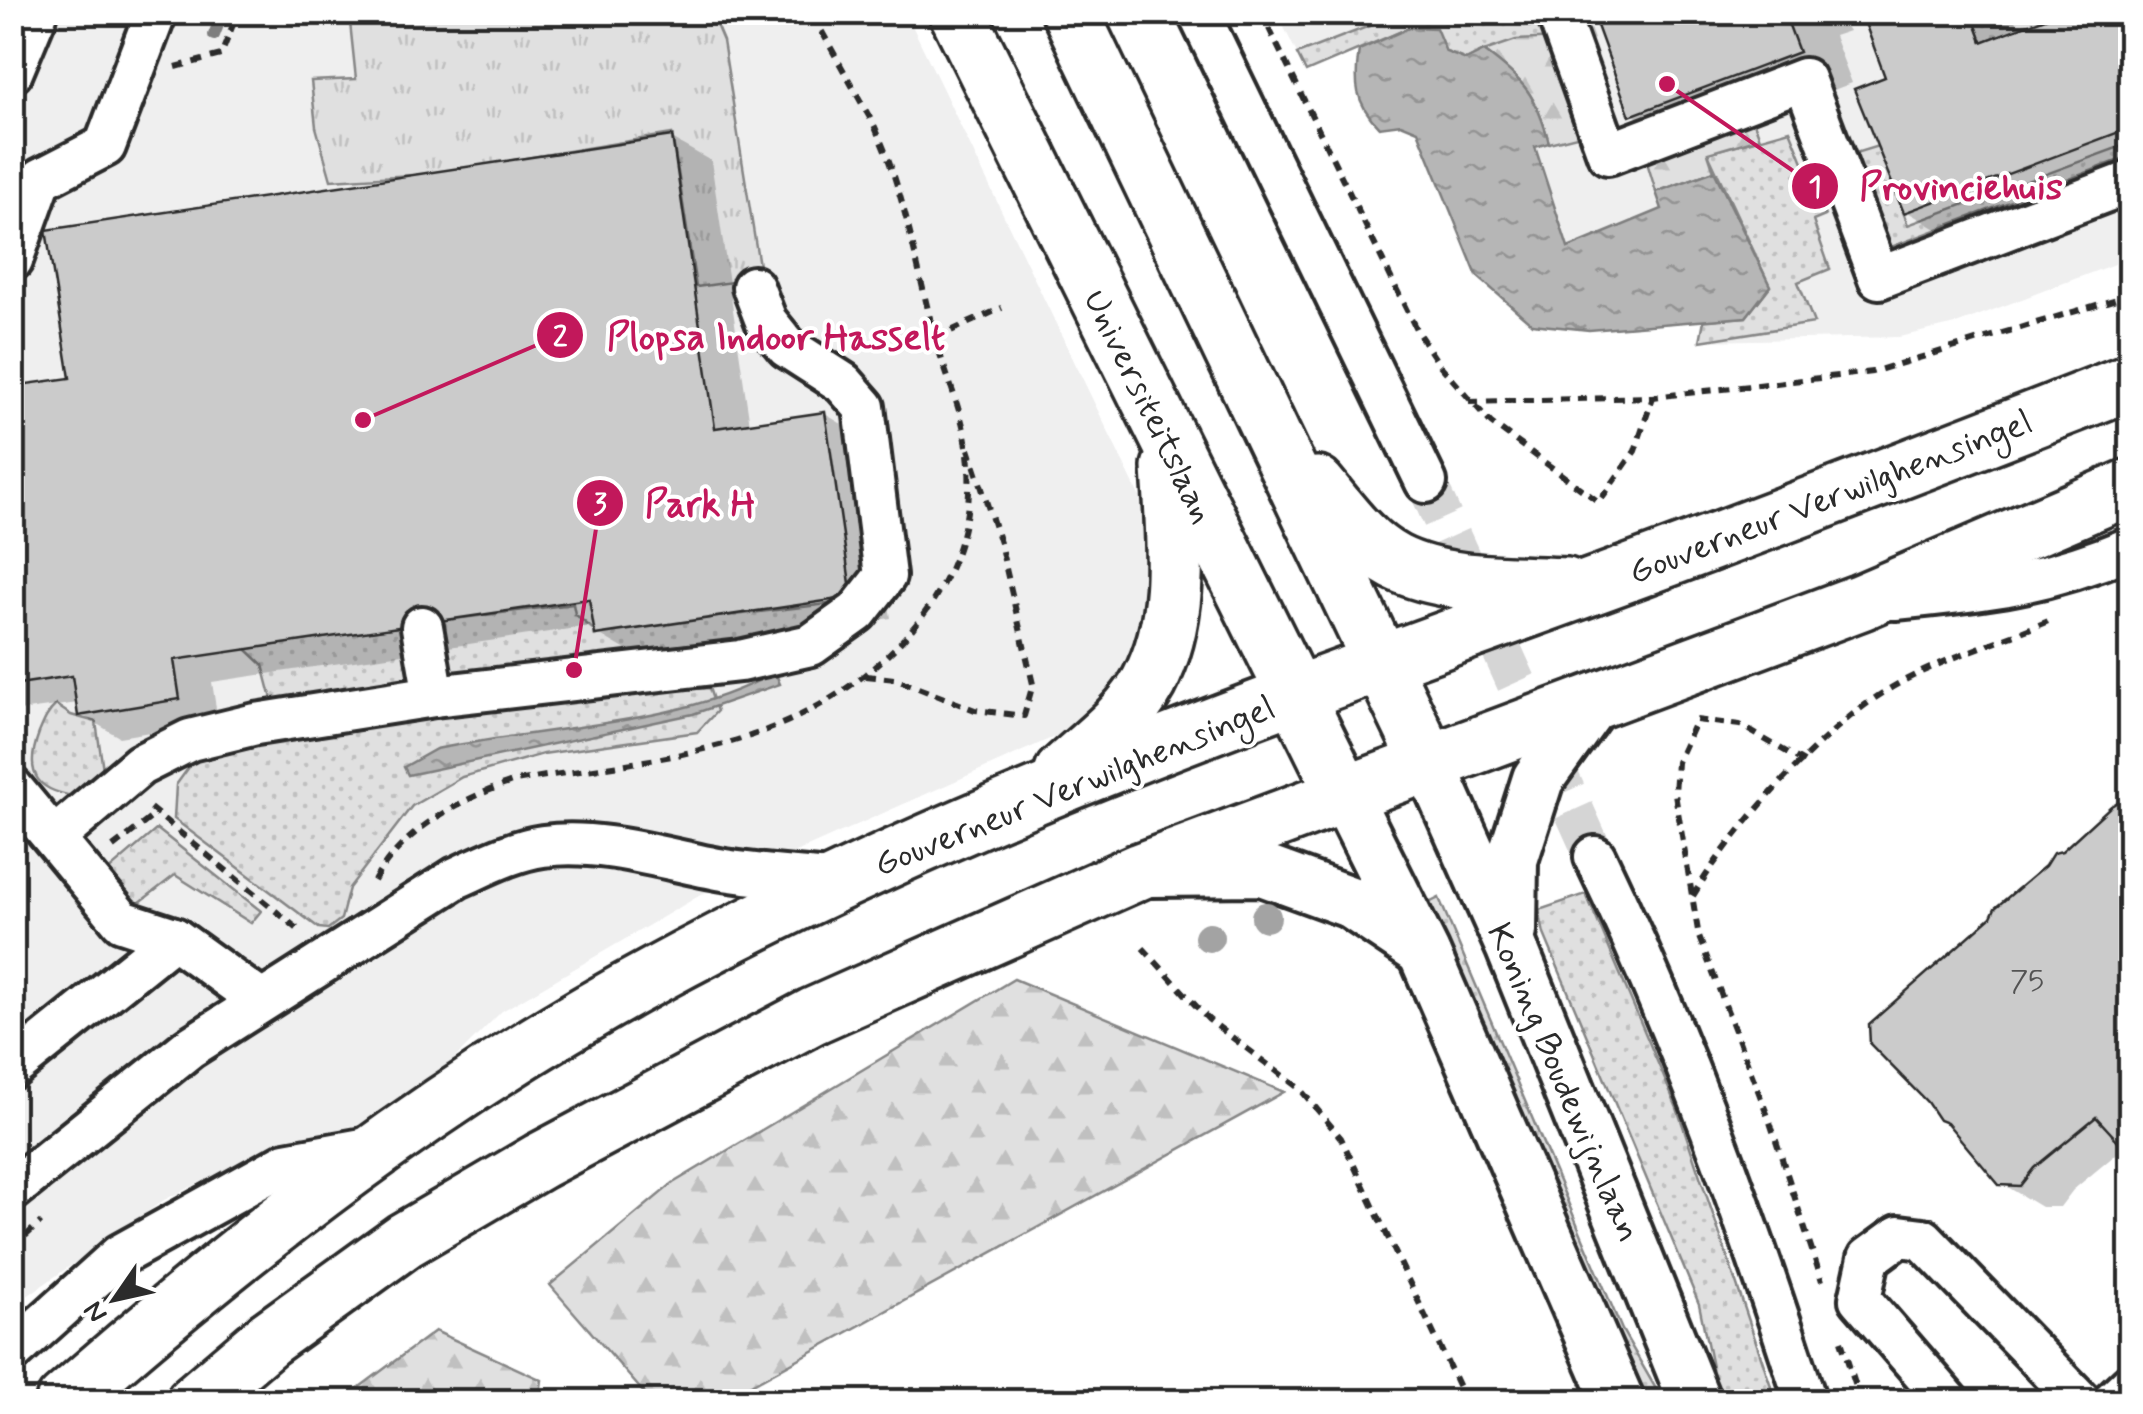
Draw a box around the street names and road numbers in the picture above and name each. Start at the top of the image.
street label: Universiteitslaan [1072,282,1225,532]
street label: Gouverneur Verwilghensingel [1622,400,2040,599]
street label: Gouverneur Verwilghensingel [868,685,1283,891]
street label: Koning Boudewijnlaan [1475,916,1651,1249]

